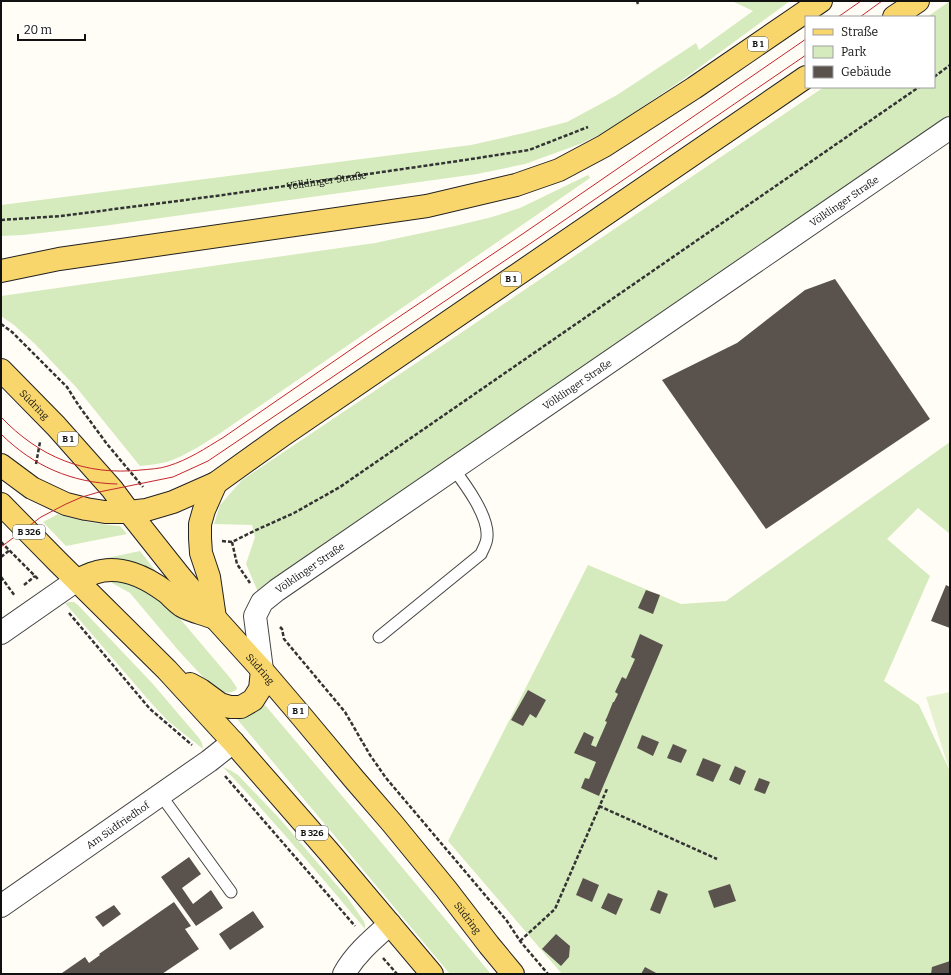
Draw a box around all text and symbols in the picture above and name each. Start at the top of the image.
scale bar [18,16,85,42]
legend [805,16,935,88]
text: 20 m [24,23,53,37]
text: Straße [841,25,878,39]
road number: B 1 [748,37,768,51]
text: Park [841,45,867,59]
text: Gebäude [841,65,891,79]
street label: Völklinger Straße [286,169,367,193]
street label: Völklinger Straße [808,174,881,229]
road number: B 1 [501,272,521,286]
street label: Völklinger Straße [541,357,614,413]
street label: Südring [17,387,52,423]
road number: B 1 [58,432,78,446]
road number: B 326 [13,525,45,539]
street label: Völklinger Straße [274,541,347,596]
street label: Südring [243,651,277,687]
road number: B 1 [288,704,308,718]
street label: Am Südfriedhof [84,799,153,852]
road number: B 326 [296,826,328,840]
street label: Südring [451,900,483,937]

